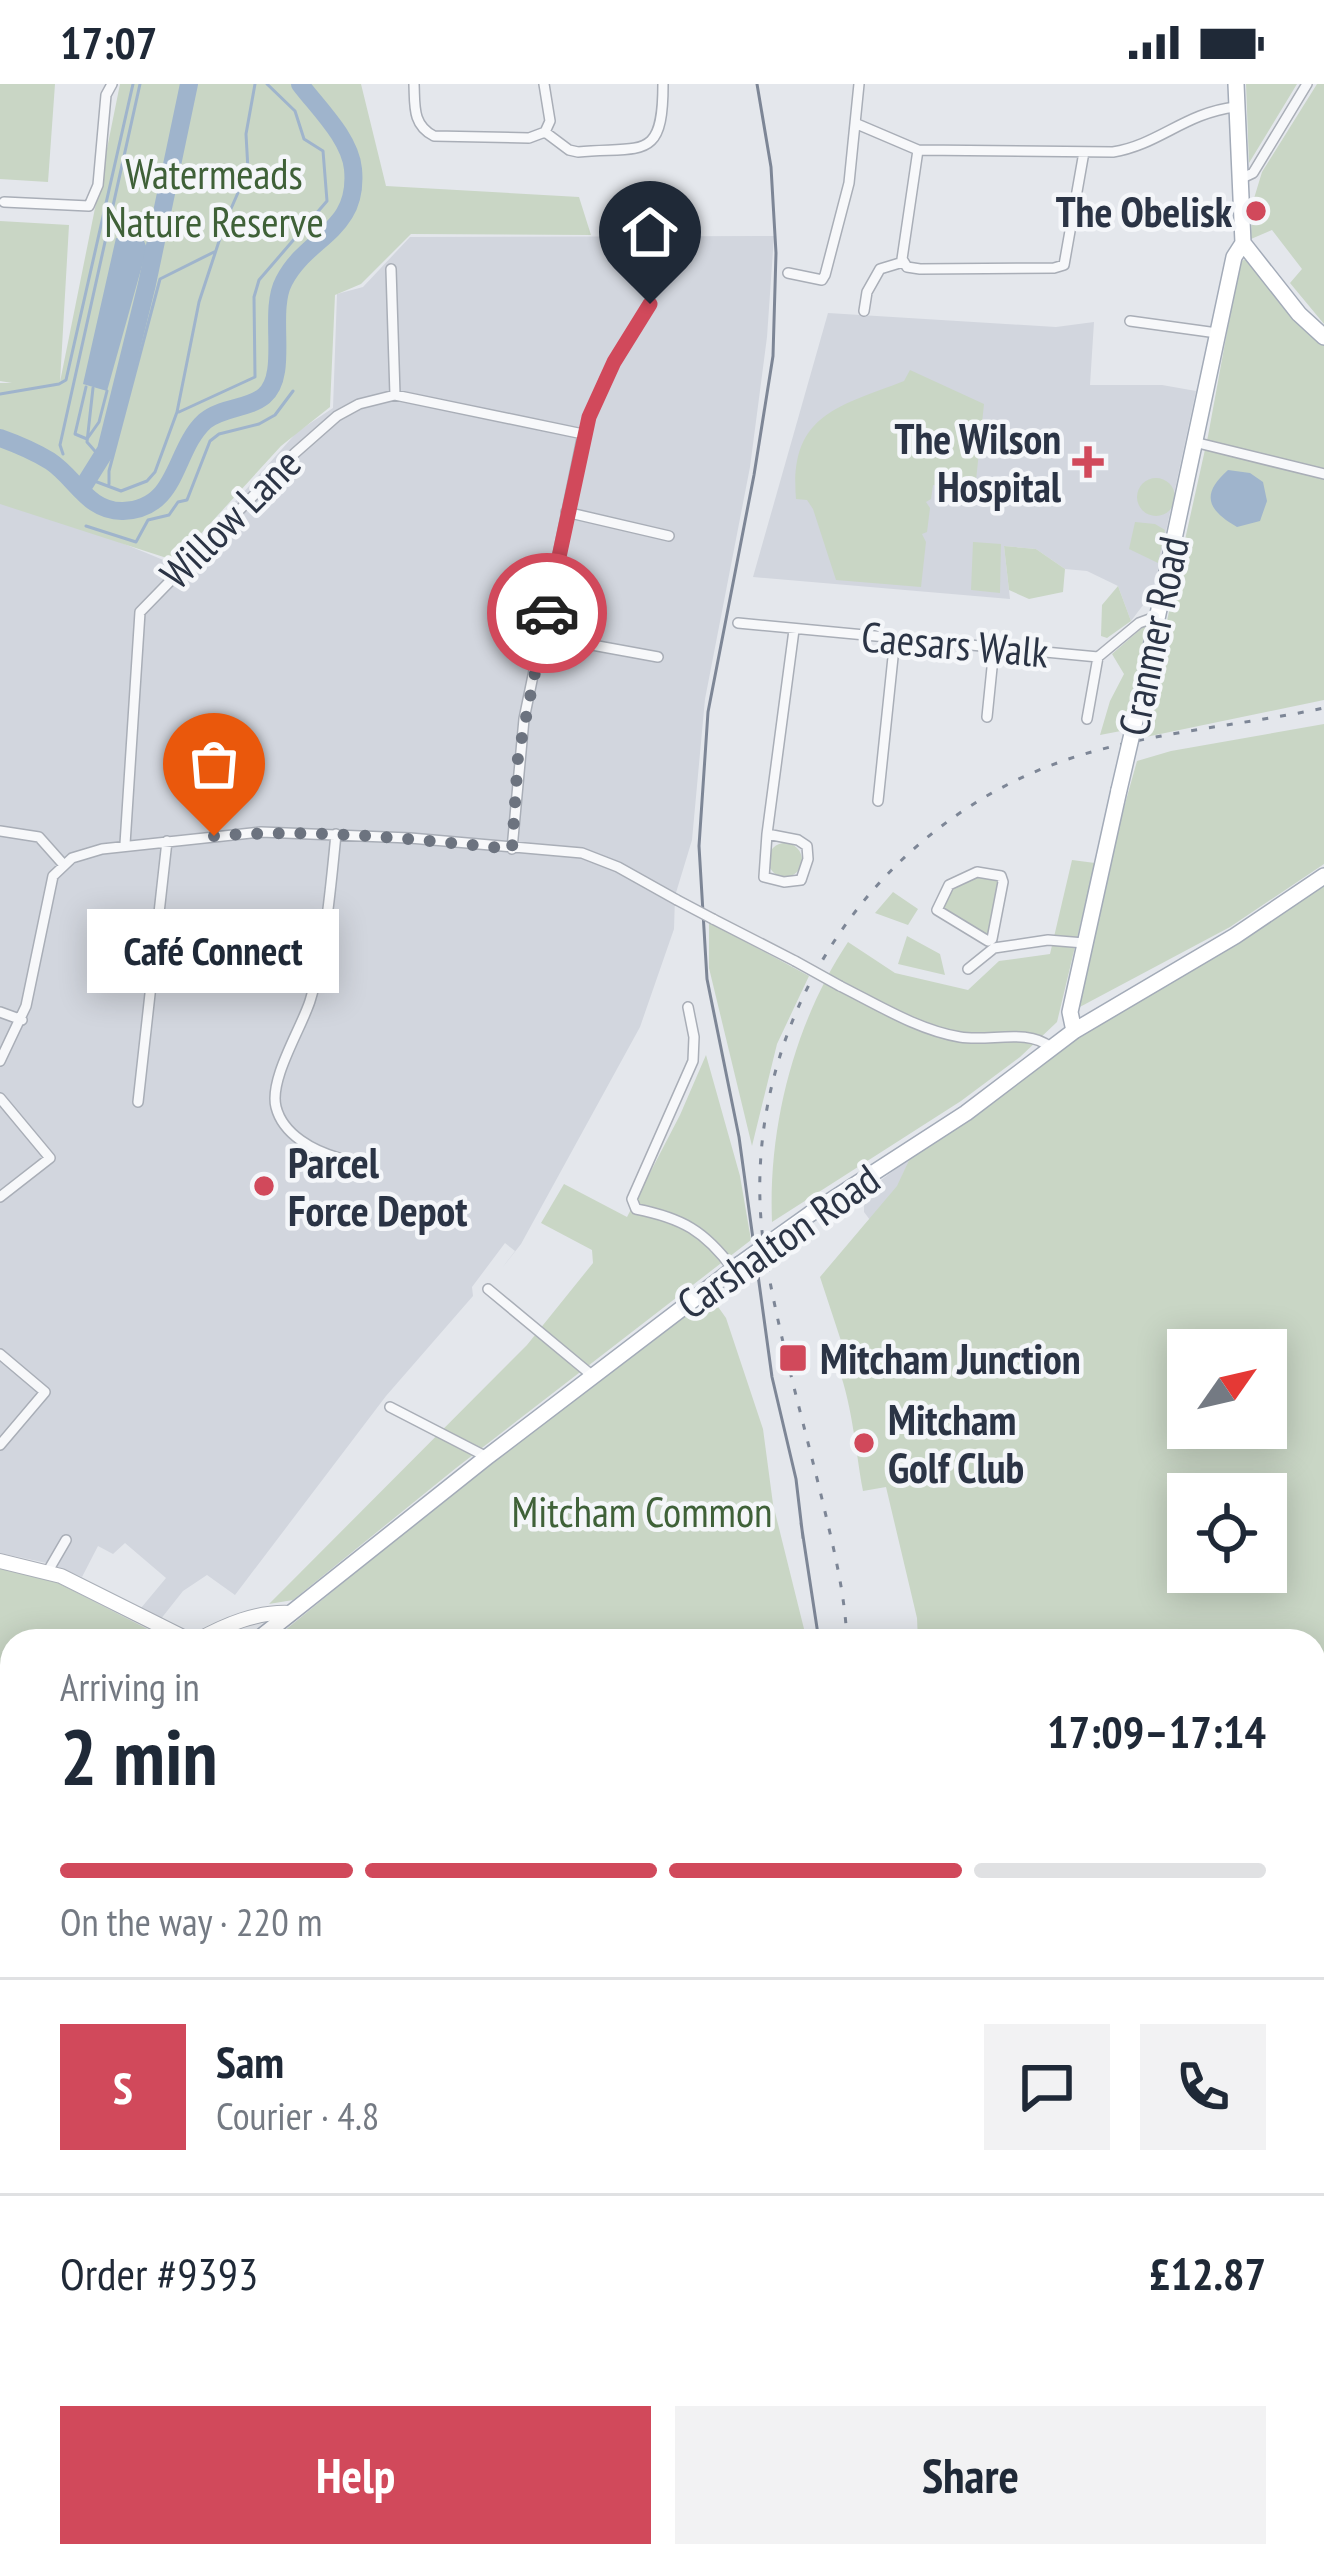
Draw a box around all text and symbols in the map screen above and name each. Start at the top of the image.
text: 17:07 [60,13,157,71]
park label: Watermeads Nature Reserve [104,146,324,249]
pin [599,181,701,304]
place label: The Obelisk [1056,184,1233,239]
marker: The Obelisk [1243,198,1269,224]
icon: home [617,199,683,265]
place label: The Wilson Hospital [895,411,1062,514]
street label: Willow Lane [148,436,312,600]
marker: The Wilson Hospital [1072,446,1104,478]
street label: Cranmer Road [1105,531,1201,741]
courier [487,553,607,673]
icon: car [514,580,580,646]
street label: Caesars Walk [859,608,1051,680]
pin [163,713,265,836]
icon: bag [181,731,247,797]
callout: Café Connect [88,908,340,992]
text: Café Connect [123,925,303,976]
place label: Parcel Force Depot [288,1135,467,1238]
street label: Carshalton Road [666,1151,890,1331]
marker: Parcel Force Depot [251,1173,277,1199]
north arrow [1167,1329,1287,1449]
map controls [1167,1329,1287,1593]
place label: Mitcham Junction [820,1331,1081,1386]
marker: Mitcham Junction [777,1342,809,1374]
place label: Mitcham Golf Club [888,1392,1024,1495]
marker: Mitcham Golf Club [851,1430,877,1456]
button: locate [1167,1473,1287,1593]
park label: Mitcham Common [511,1484,773,1539]
text: Arriving in [60,1661,200,1712]
text: 17:09–17:14 [1047,1702,1266,1760]
text: 2 min [60,1706,218,1807]
text: On the way · 220 m [60,1896,322,1947]
button: chat [984,2024,1110,2150]
button: phone [1140,2024,1266,2150]
text: Sam [216,2032,284,2090]
text: S [113,2058,133,2116]
text: Courier · 4.8 [216,2090,379,2141]
text: Order #9393 [60,2244,258,2302]
text: £12.87 [1149,2244,1266,2302]
button: Help [60,2406,651,2544]
button: Share [675,2406,1266,2544]

